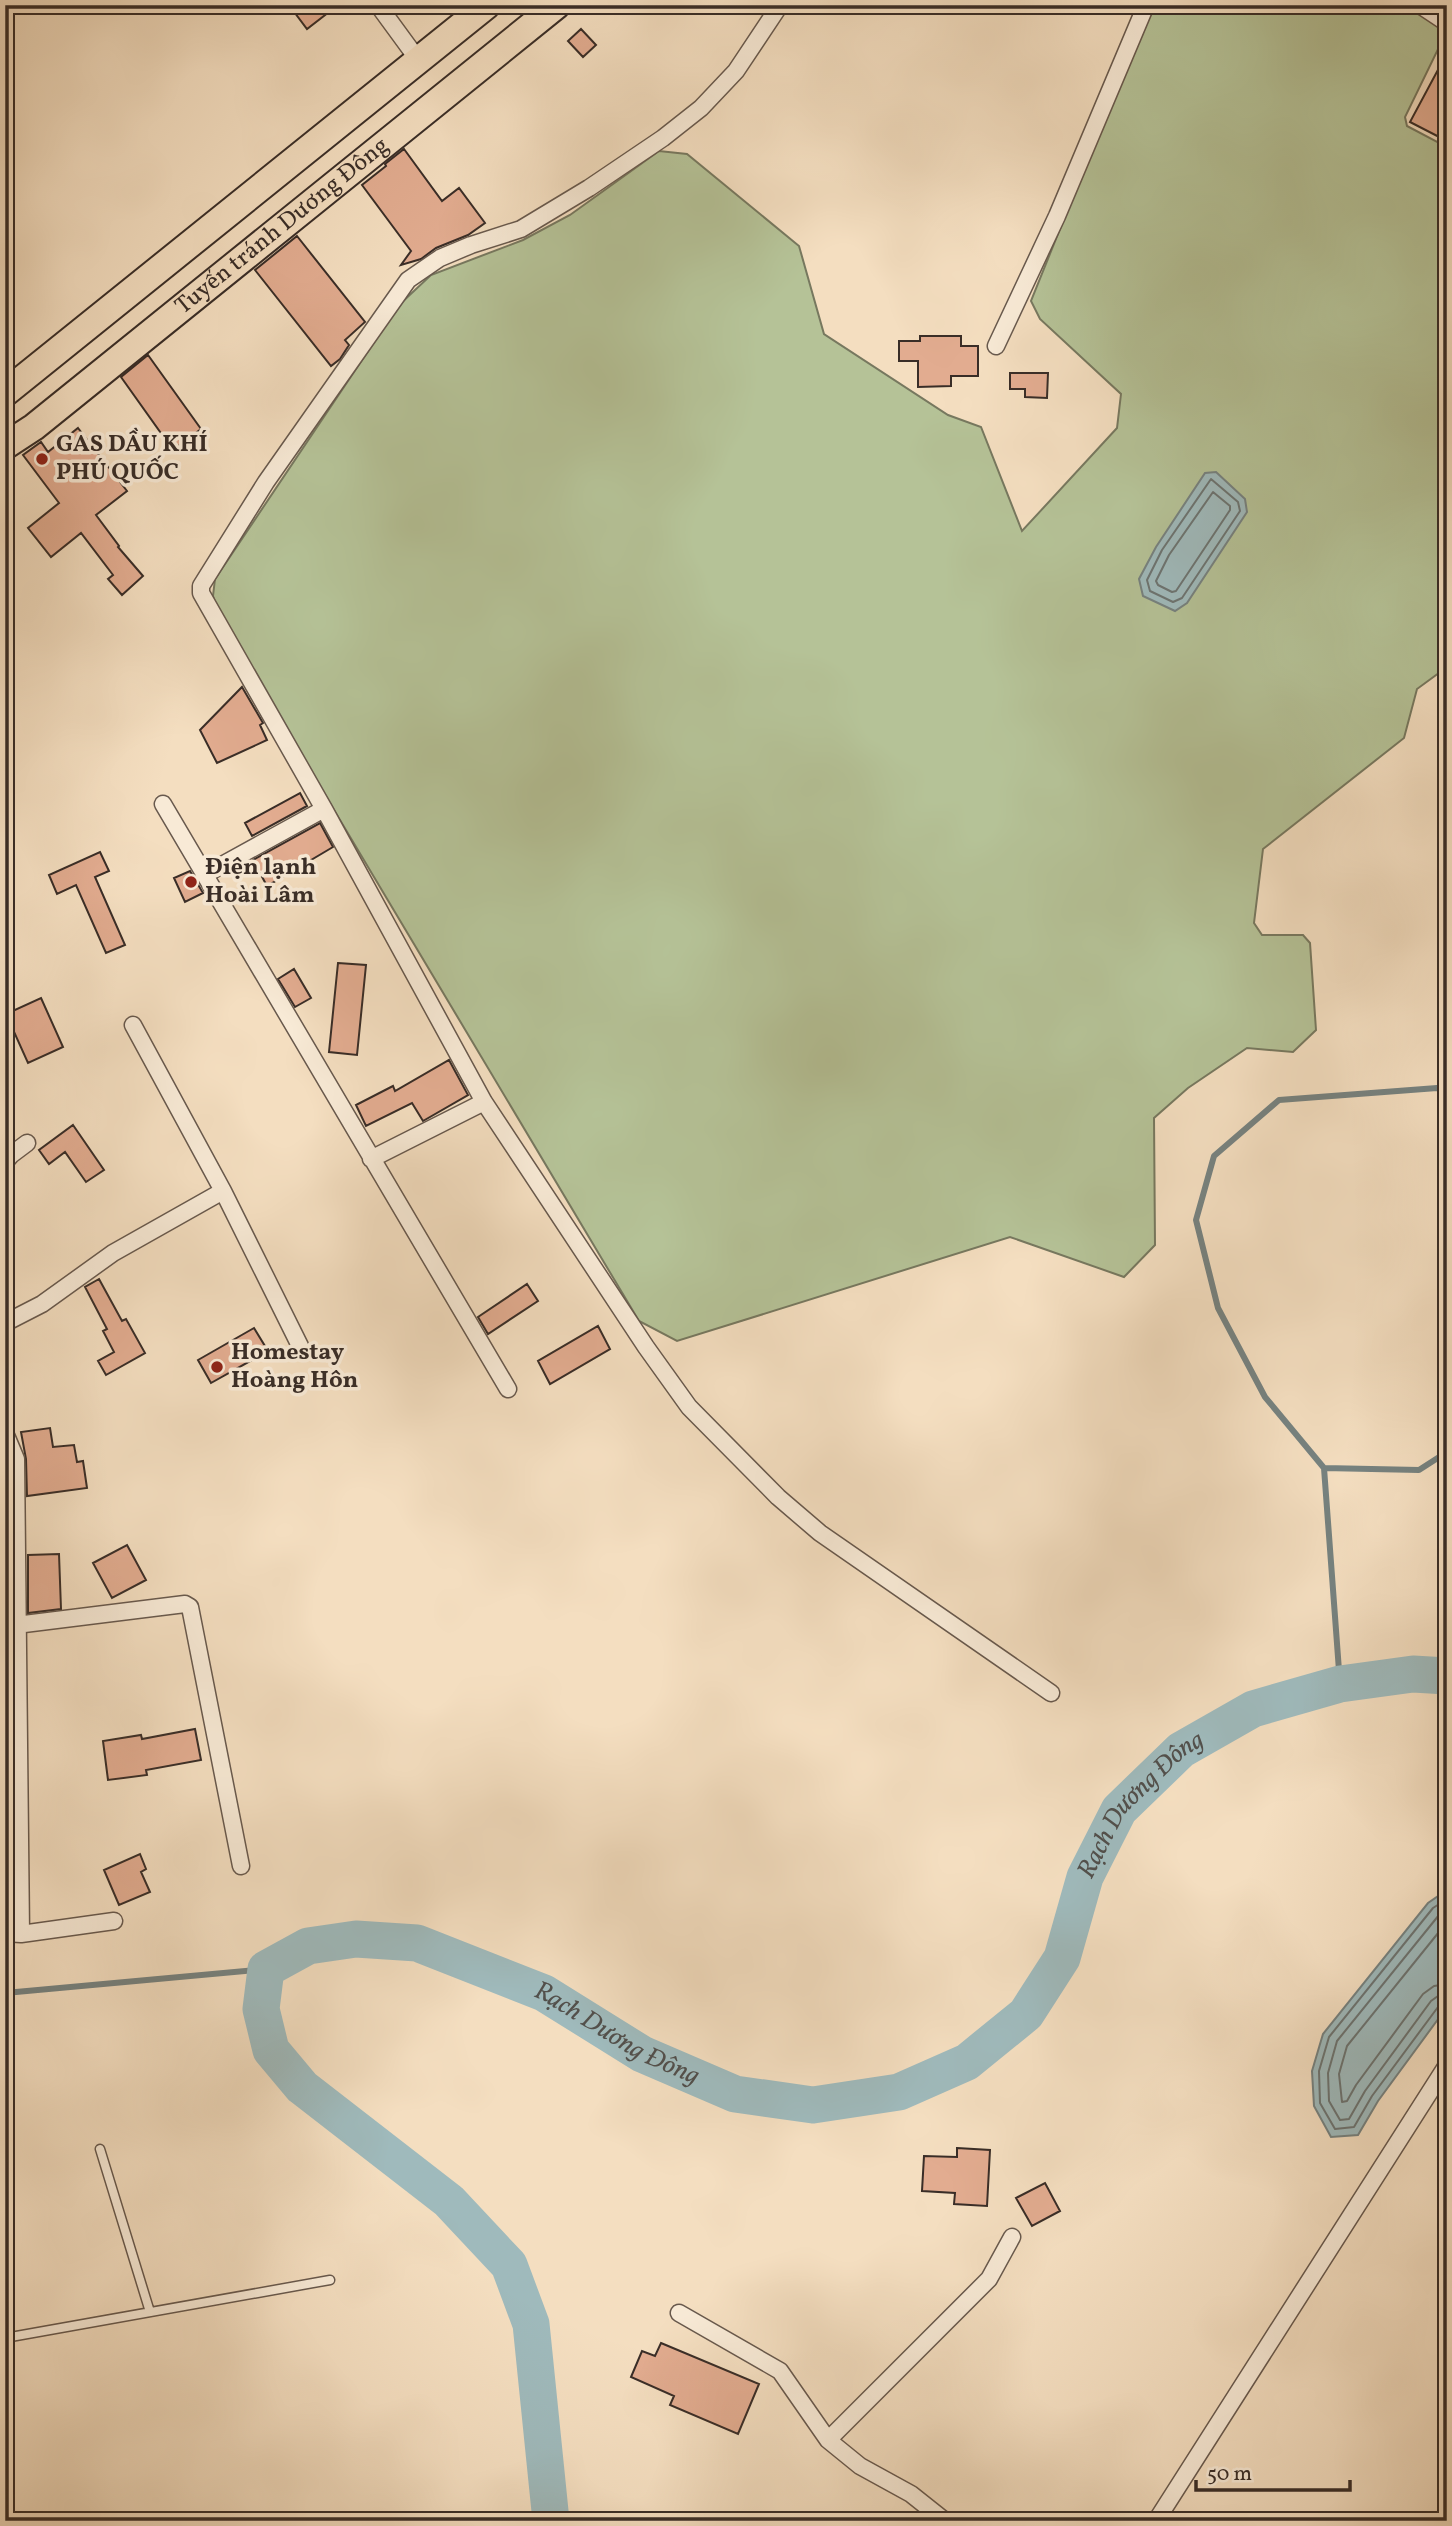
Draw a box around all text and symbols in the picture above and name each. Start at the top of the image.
street label: Tuyến tránh Dương Đông [168,130,397,323]
place label: GAS DẦU KHÍ PHÚ QUỐC [56,427,208,490]
marker: GAS DẦU KHÍ PHÚ QUỐC [34,451,50,467]
place label: Điện lạnh Hoài Lâm [205,851,316,913]
marker: Điện lạnh Hoài Lâm [183,874,199,890]
place label: Homestay Hoàng Hôn [231,1336,359,1398]
marker: Homestay Hoàng Hôn [209,1359,225,1375]
water label: Rạch Dương Đông [1069,1722,1211,1885]
water label: Rạch Dương Đông [529,1973,705,2094]
scale bar [1196,2449,1350,2493]
text: 50 m [1207,2460,1252,2489]

